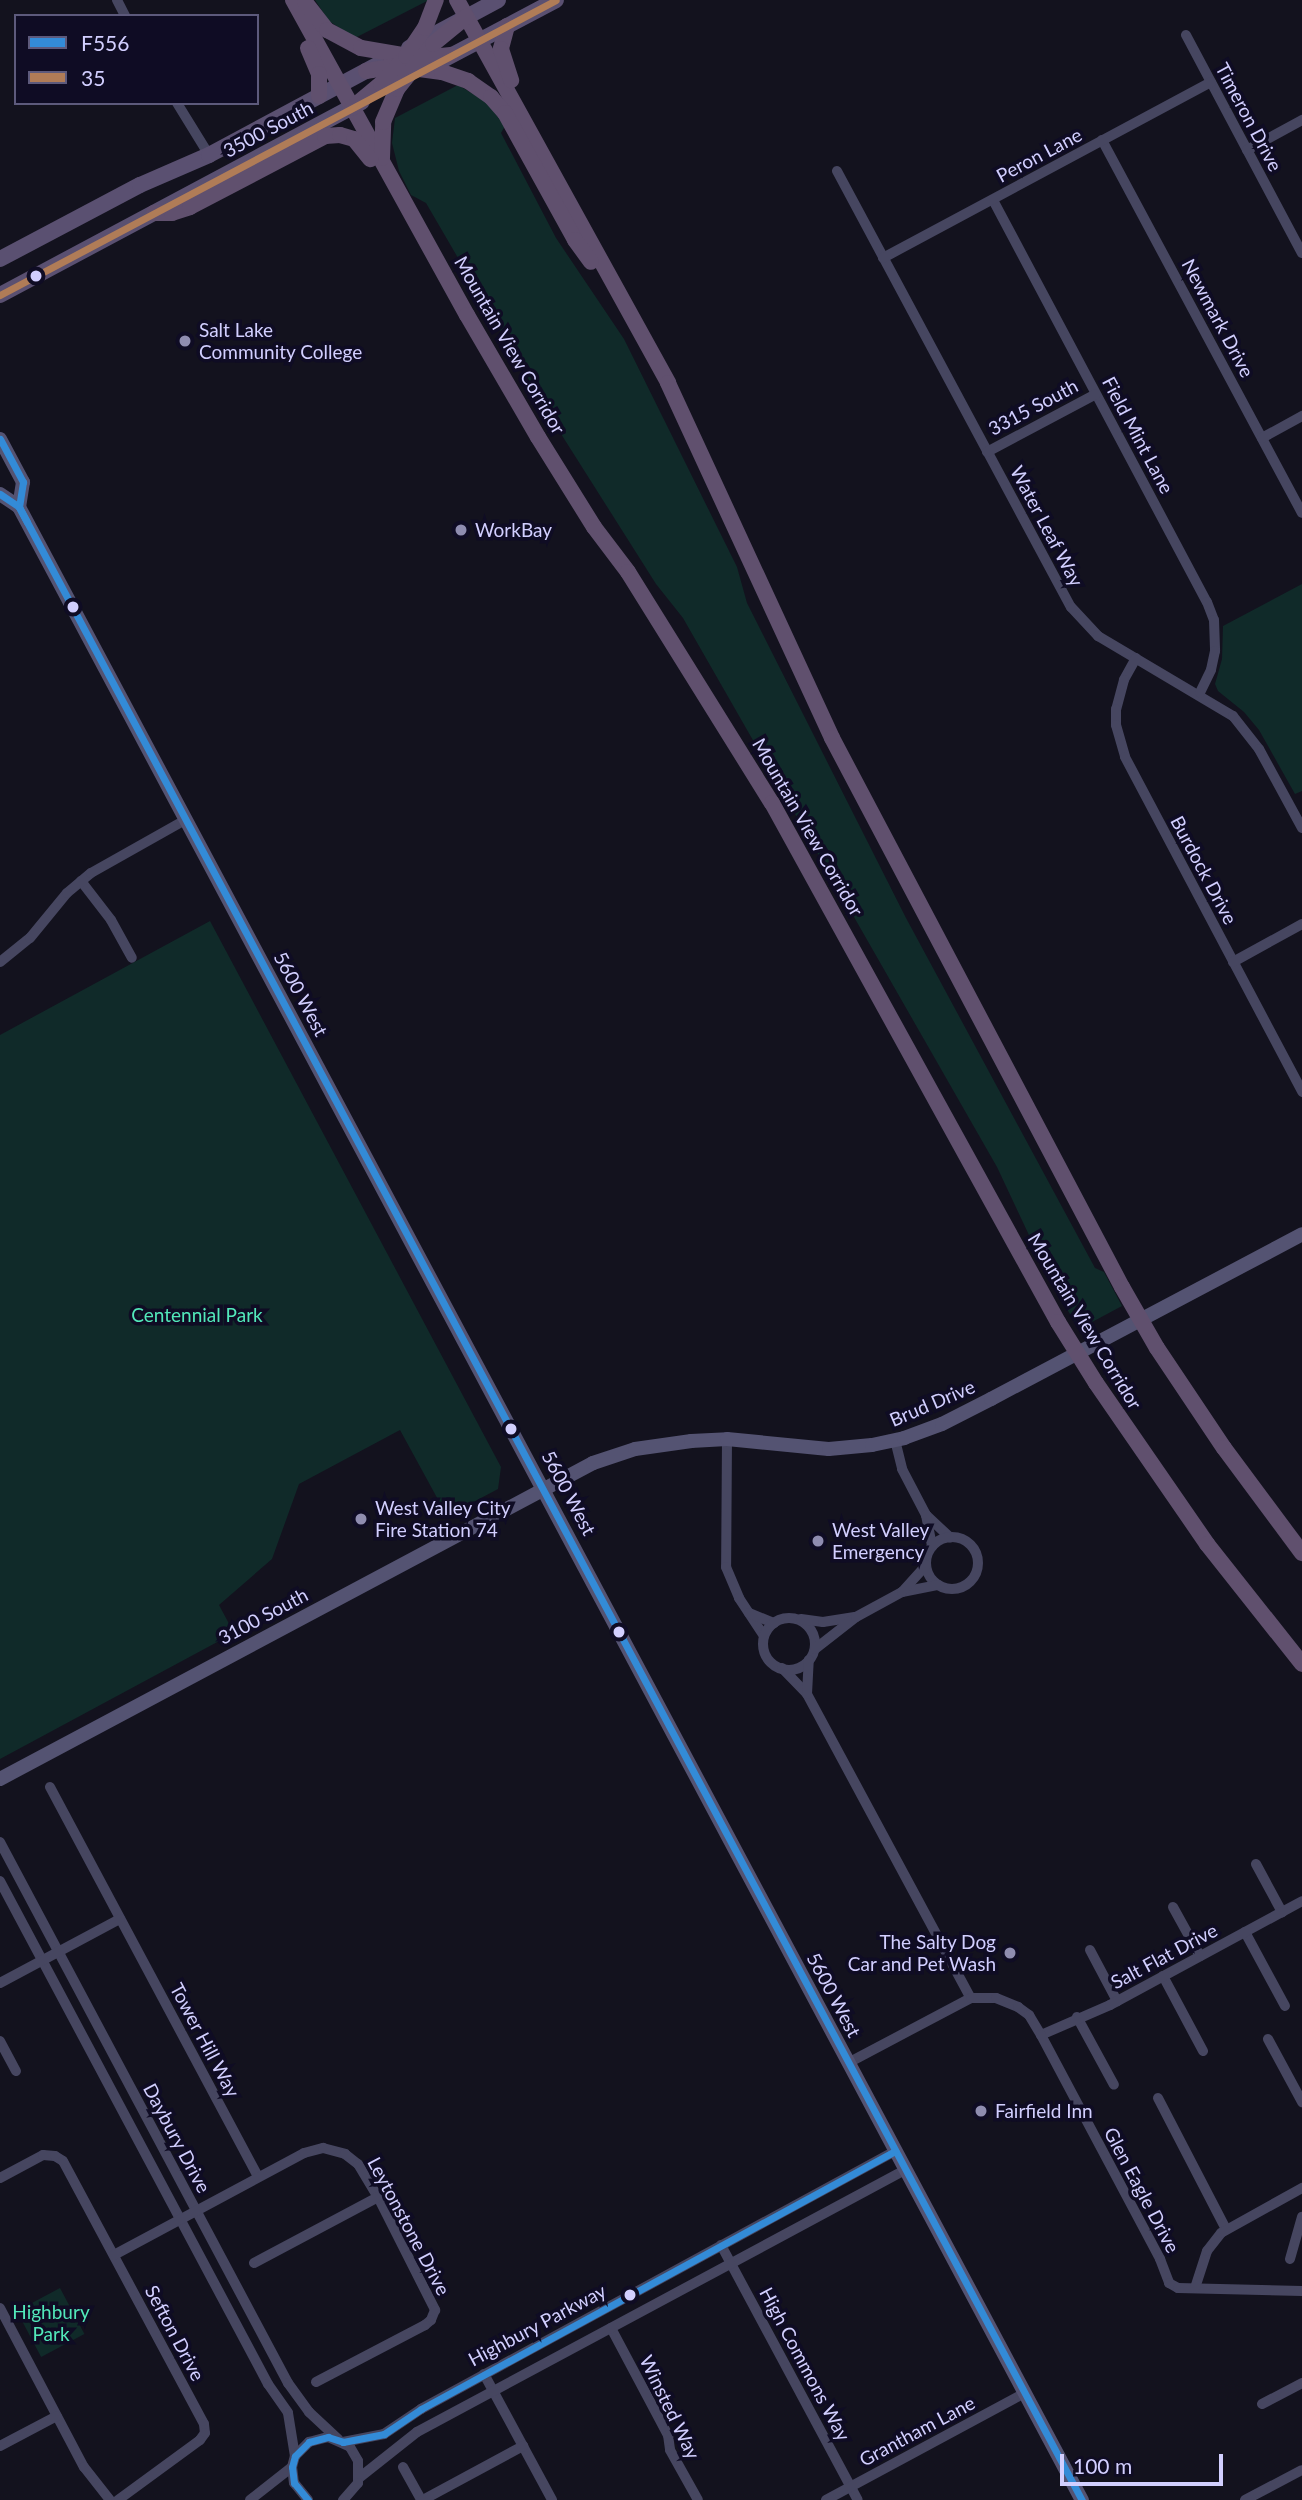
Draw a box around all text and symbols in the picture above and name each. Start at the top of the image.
legend [14,14,259,105]
text: F556 [81,30,129,55]
street label: Timeron Drive [1211,59,1287,175]
text: 35 [81,65,105,90]
street label: 3500 South [219,96,317,162]
street label: Peron Lane [992,123,1086,187]
street label: Mountain View Corridor [449,252,571,438]
street label: Newmark Drive [1177,255,1259,381]
unlabelled marker [29,269,43,283]
place label: Salt Lake Community College [199,319,363,363]
marker: Salt Lake Community College [177,333,193,349]
street label: Field Mint Lane [1098,373,1178,497]
street label: 3315 South [984,374,1082,440]
street label: Water Leaf Way [1005,461,1089,591]
place label: WorkBay [475,519,552,541]
marker: WorkBay [453,522,469,538]
unlabelled marker [66,600,80,614]
street label: Mountain View Corridor [747,734,869,920]
street label: Burdock Drive [1166,812,1242,928]
street label: 5600 West [269,948,333,1040]
street label: Mountain View Corridor [1023,1228,1147,1414]
park label: Centennial Park [131,1304,263,1326]
street label: Brud Drive [886,1375,978,1431]
unlabelled marker [504,1422,518,1436]
street label: 5600 West [537,1447,601,1539]
place label: West Valley City Fire Station 74 [375,1497,512,1541]
marker: West Valley City Fire Station 74 [353,1511,369,1527]
place label: West Valley Emergency [832,1519,930,1563]
marker: West Valley Emergency [810,1533,826,1549]
street label: 3100 South [214,1583,312,1649]
unlabelled marker [612,1625,626,1639]
street label: Salt Flat Drive [1107,1918,1221,1994]
place label: The Salty Dog Car and Pet Wash [847,1931,996,1975]
marker: The Salty Dog Car and Pet Wash [1002,1945,1018,1961]
street label: 5600 West [802,1949,866,2041]
street label: Tower Hill Way [165,1979,245,2101]
street label: Daybury Drive [138,2079,216,2197]
place label: Fairfield Inn [995,2100,1093,2122]
marker: Fairfield Inn [973,2103,989,2119]
street label: Glen Eagle Drive [1099,2123,1185,2257]
street label: Leytonstone Drive [363,2153,455,2299]
street label: Highbury Parkway [464,2279,610,2371]
street label: Sefton Drive [140,2281,210,2385]
street label: High Commons Way [755,2283,855,2445]
unlabelled marker [623,2288,637,2302]
park label: Highbury Park [12,2301,90,2345]
street label: Winsted Way [635,2351,705,2463]
street label: Grantham Lane [855,2391,979,2471]
scale bar [1064,2440,1227,2484]
text: 100 m [1073,2453,1132,2478]

